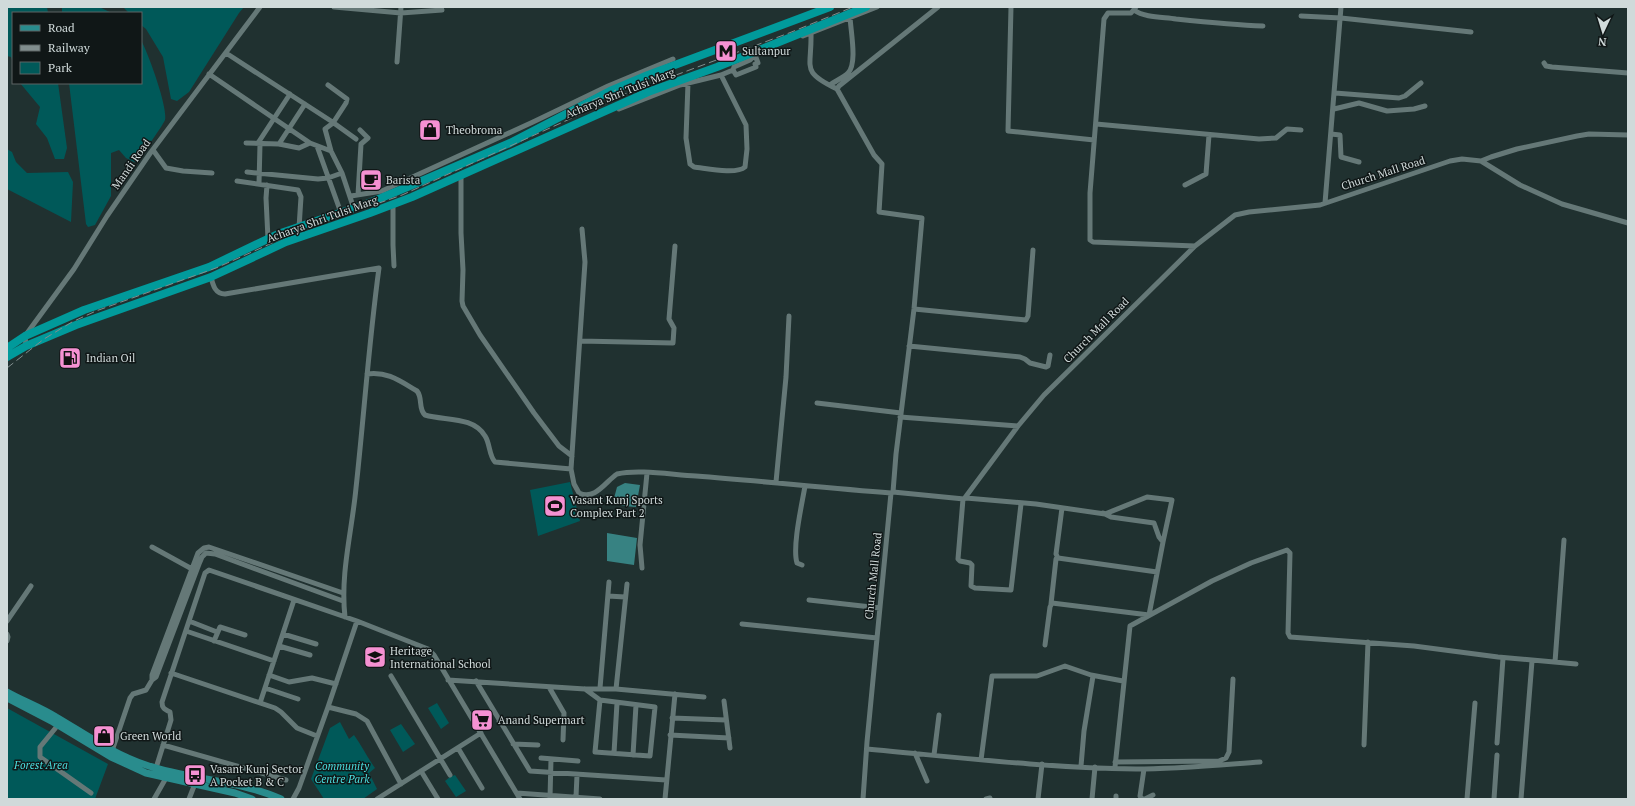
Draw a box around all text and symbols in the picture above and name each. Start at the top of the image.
legend [12,12,142,84]
north arrow [1583,12,1623,52]
text: Road [48,20,75,35]
text: N [1597,35,1607,49]
metro station icon: Sultanpur [713,38,739,64]
text: Railway [48,40,91,55]
place label: Sultanpur [742,44,791,58]
text: Park [48,60,73,75]
street label: Acharya Shri Tulsi Marg [563,65,677,121]
shop icon: Theobroma [417,117,443,143]
place label: Theobroma [446,123,503,137]
street label: Mandi Road [109,136,153,192]
street label: Church Mall Road [1339,153,1427,193]
cafe icon: Barista [358,167,384,193]
place label: Barista [386,173,421,187]
street label: Acharya Shri Tulsi Marg [265,192,380,246]
street label: Church Mall Road [1060,294,1132,366]
fuel station icon: Indian Oil [57,345,83,371]
place label: Indian Oil [86,351,135,365]
sports icon: Vasant Kunj Sports Complex Part 2 [542,493,568,519]
place label: Vasant Kunj Sports Complex Part 2 [570,493,663,520]
street label: Church Mall Road [861,532,885,620]
school or university icon: Heritage International School [362,644,388,670]
place label: Heritage International School [390,644,491,671]
supermarket icon: Anand Supermart [469,707,495,733]
place label: Anand Supermart [498,713,584,727]
shop icon: Green World [91,723,117,749]
place label: Green World [120,729,181,743]
park label: Forest Area [13,758,68,772]
park label: Community Centre Park [314,759,370,786]
bus stop icon: Vasant Kunj Sector A Pocket B & C [182,762,208,788]
place label: Vasant Kunj Sector A Pocket B & C [210,762,303,789]

